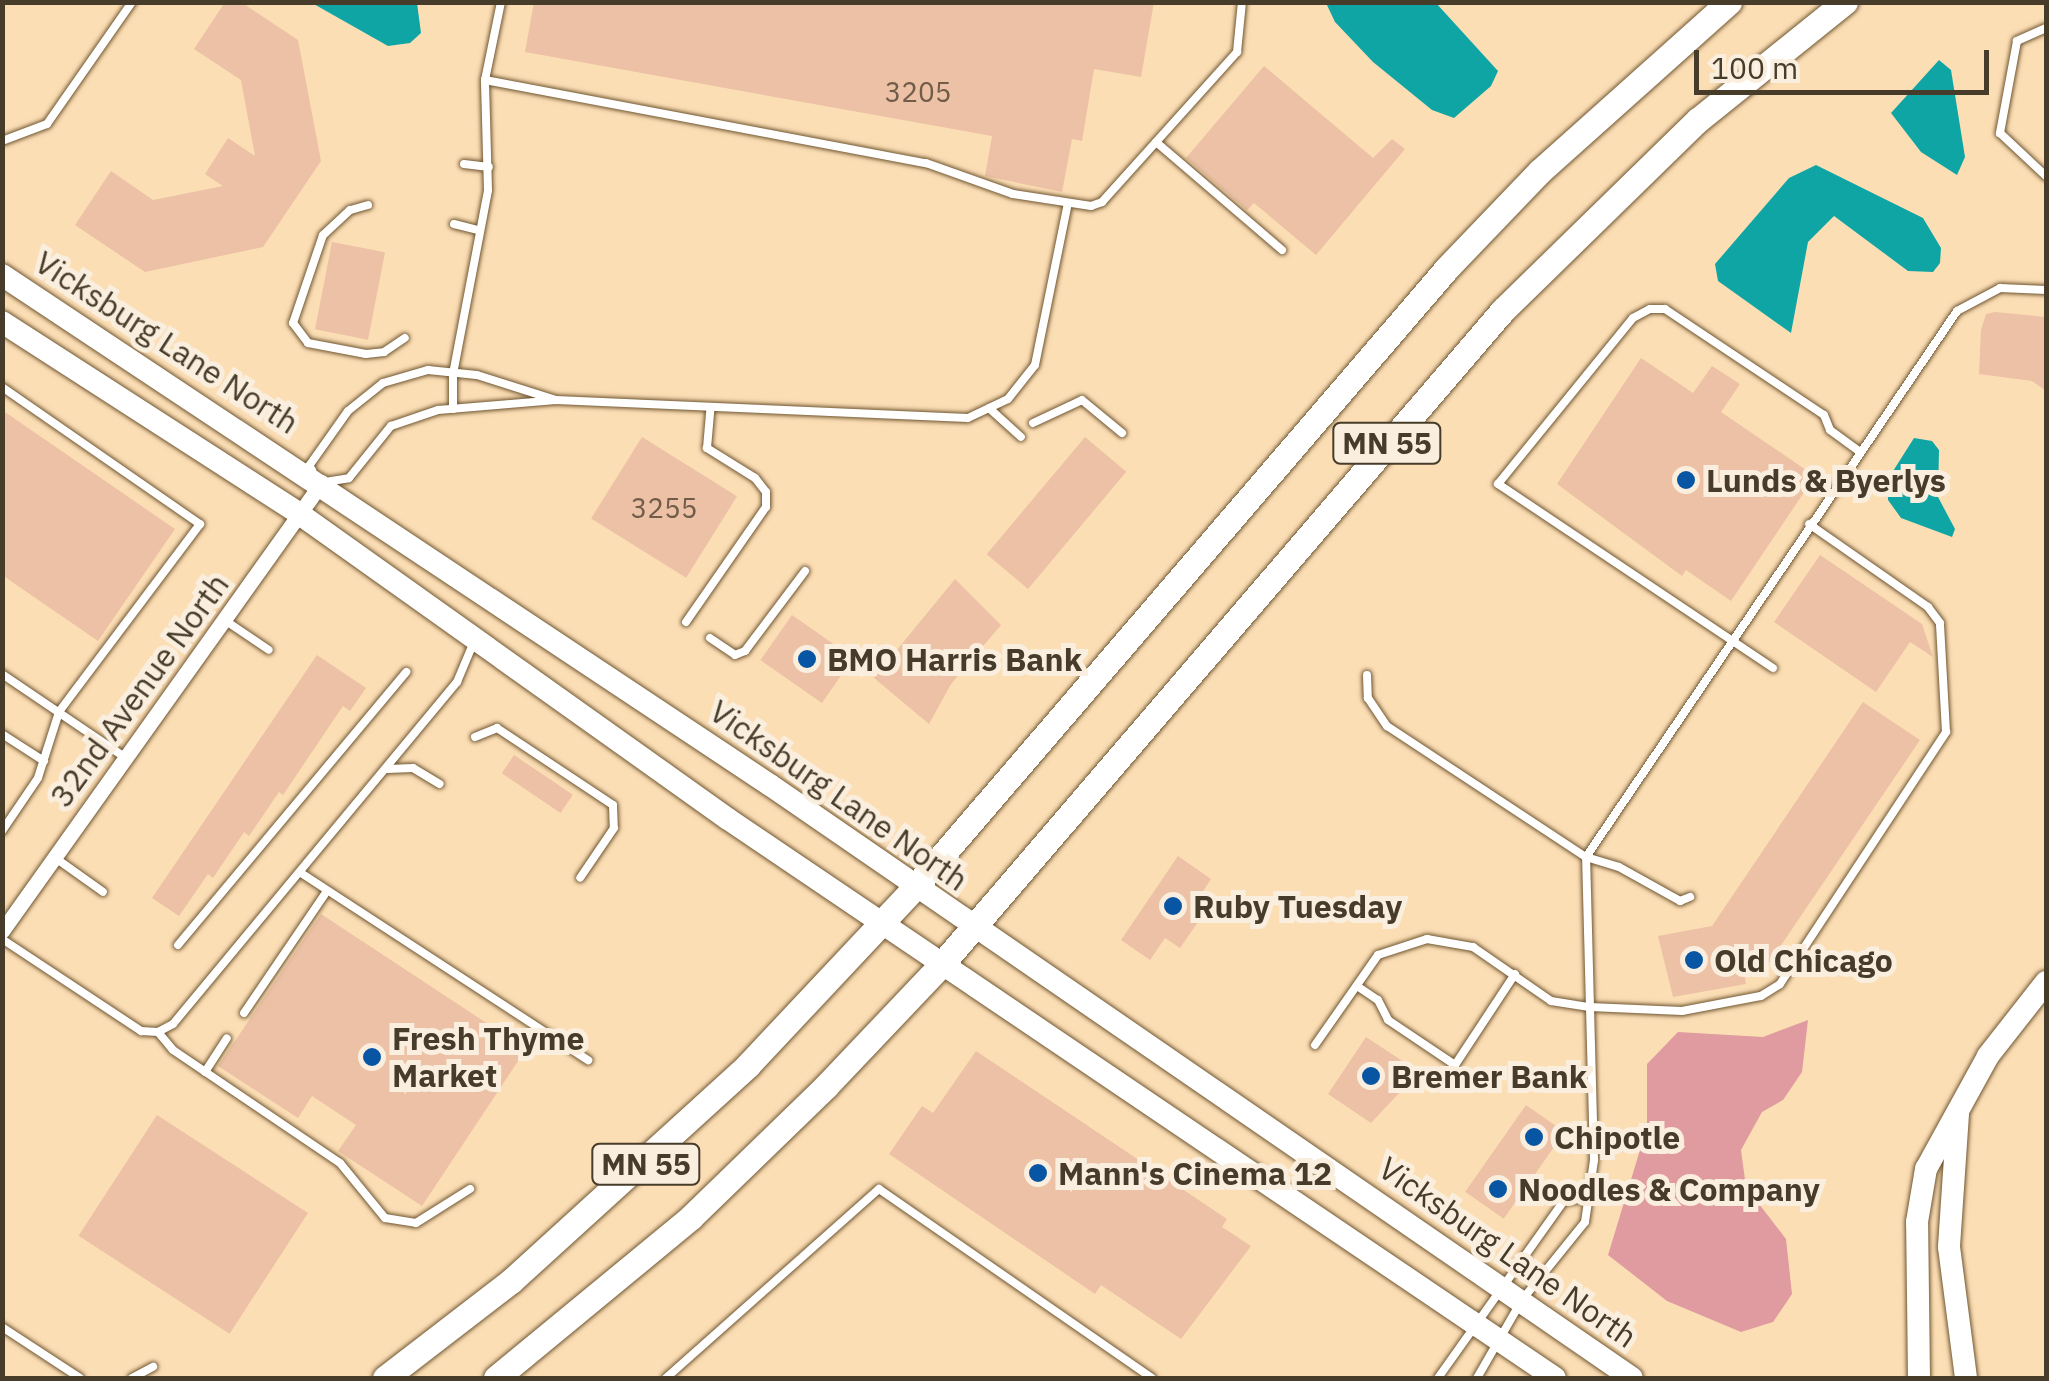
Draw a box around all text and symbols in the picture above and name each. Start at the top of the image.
scale bar [1699,30,1994,92]
text: 100 m [1711,48,1798,87]
house number: 3205 [884,75,952,109]
street label: Vicksburg Lane North [28,243,306,441]
road number: MN 55 [1332,418,1442,468]
place label: Lunds & Byerlys [1706,461,1946,499]
marker: Lunds & Byerlys [1675,469,1697,491]
house number: 3255 [630,491,698,525]
street label: 32nd Avenue North [41,566,237,814]
place label: BMO Harris Bank [827,640,1082,678]
marker: BMO Harris Bank [796,648,818,670]
street label: Vicksburg Lane North [703,691,975,899]
place label: Ruby Tuesday [1193,887,1402,925]
marker: Ruby Tuesday [1162,895,1184,917]
place label: Old Chicago [1714,941,1893,979]
marker: Old Chicago [1683,949,1705,971]
place label: Fresh Thyme Market [392,1020,584,1095]
marker: Fresh Thyme Market [361,1046,383,1068]
place label: Bremer Bank [1391,1057,1587,1095]
marker: Bremer Bank [1360,1065,1382,1087]
place label: Chipotle [1554,1118,1680,1156]
marker: Chipotle [1523,1126,1545,1148]
road number: MN 55 [591,1139,701,1189]
street label: Vicksburg Lane North [1372,1148,1644,1356]
place label: Mann's Cinema 12 [1058,1154,1332,1192]
marker: Mann's Cinema 12 [1027,1162,1049,1184]
place label: Noodles & Company [1518,1170,1820,1208]
marker: Noodles & Company [1487,1178,1509,1200]

